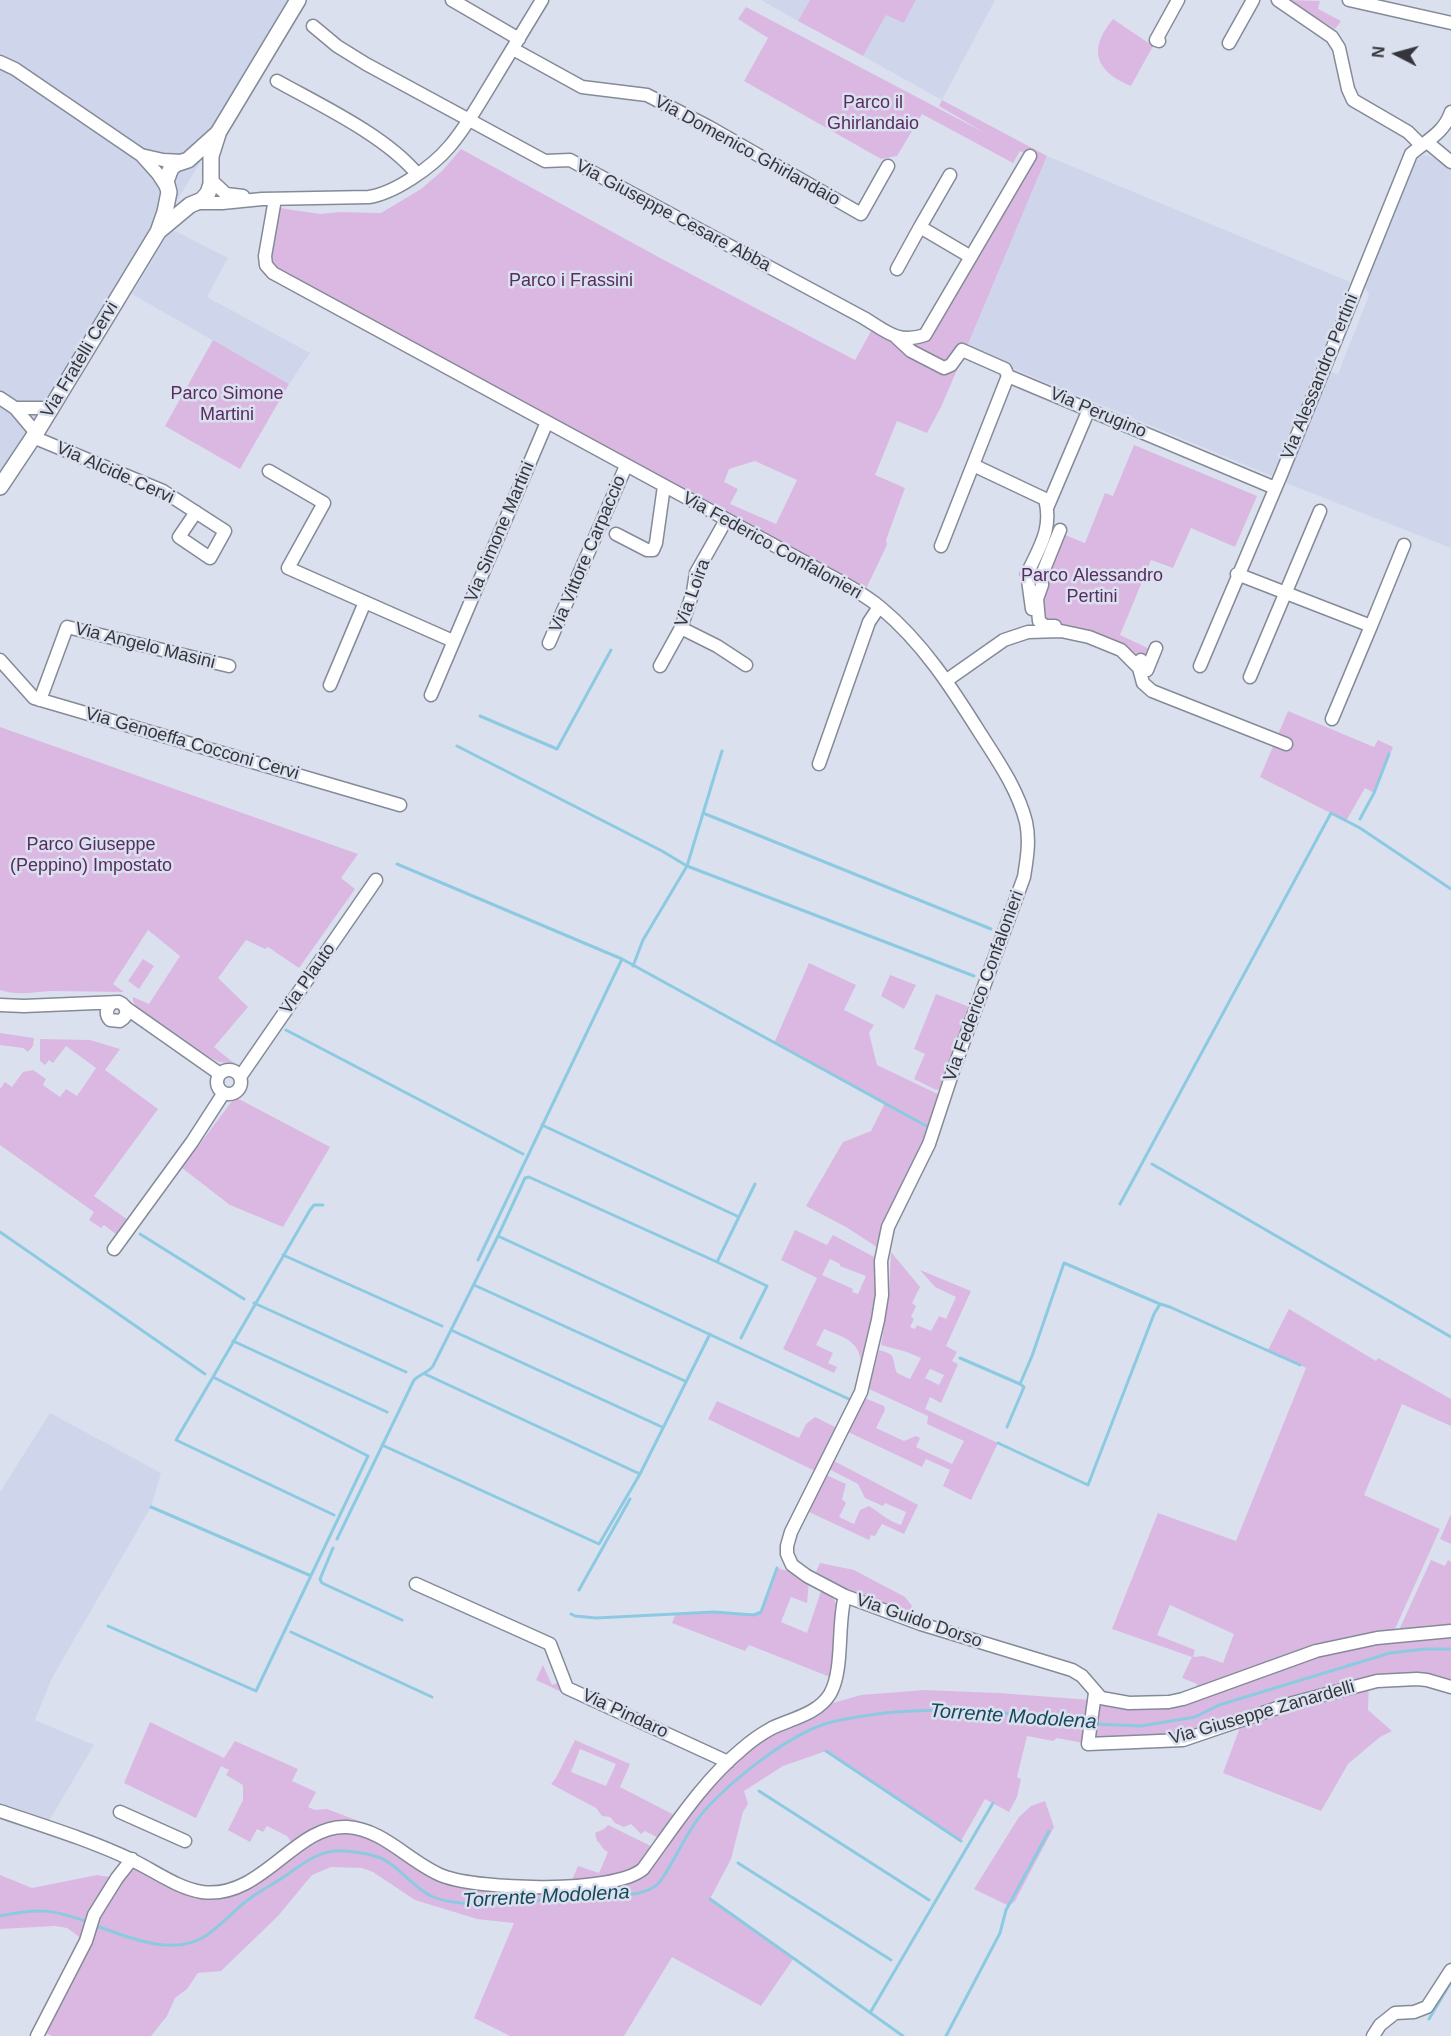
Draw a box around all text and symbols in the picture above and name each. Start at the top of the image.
north arrow [1367,24,1427,84]
text: N [1370,45,1388,59]
street label: Via Domenico Ghirlandaio [650,91,844,211]
park label: Parco il Ghirlandaio [827,92,919,134]
street label: Via Giuseppe Cesare Abba [572,155,774,277]
park label: Parco i Frassini [509,270,633,292]
street label: Via Alessandro Pertini [1277,291,1363,463]
street label: Via Fratelli Cervi [37,298,123,422]
park label: Parco Simone Martini [170,383,284,426]
street label: Via Perugino [1046,383,1150,443]
street label: Via Alcide Cervi [53,437,177,509]
street label: Via Simone Martini [461,458,539,606]
street label: Via Vittore Carpaccio [545,472,631,636]
street label: Via Federico Confalonieri [679,488,865,604]
street label: Via Loira [671,556,715,630]
park label: Parco Alessandro Pertini [1021,565,1163,608]
street label: Via Angelo Masini [73,618,217,674]
street label: Via Genoeffa Cocconi Cervi [83,703,301,785]
park label: Parco Giuseppe (Peppino) Impostato [10,834,172,876]
street label: Via Federico Confalonieri [939,888,1029,1084]
street label: Via Plauto [276,939,340,1019]
street label: Via Guido Dorso [853,1589,985,1653]
street label: Via Giuseppe Zanardelli [1167,1676,1357,1750]
street label: Via Pindaro [578,1685,672,1743]
water label: Torrente Modolena [929,1699,1097,1735]
water label: Torrente Modolena [462,1881,630,1913]

